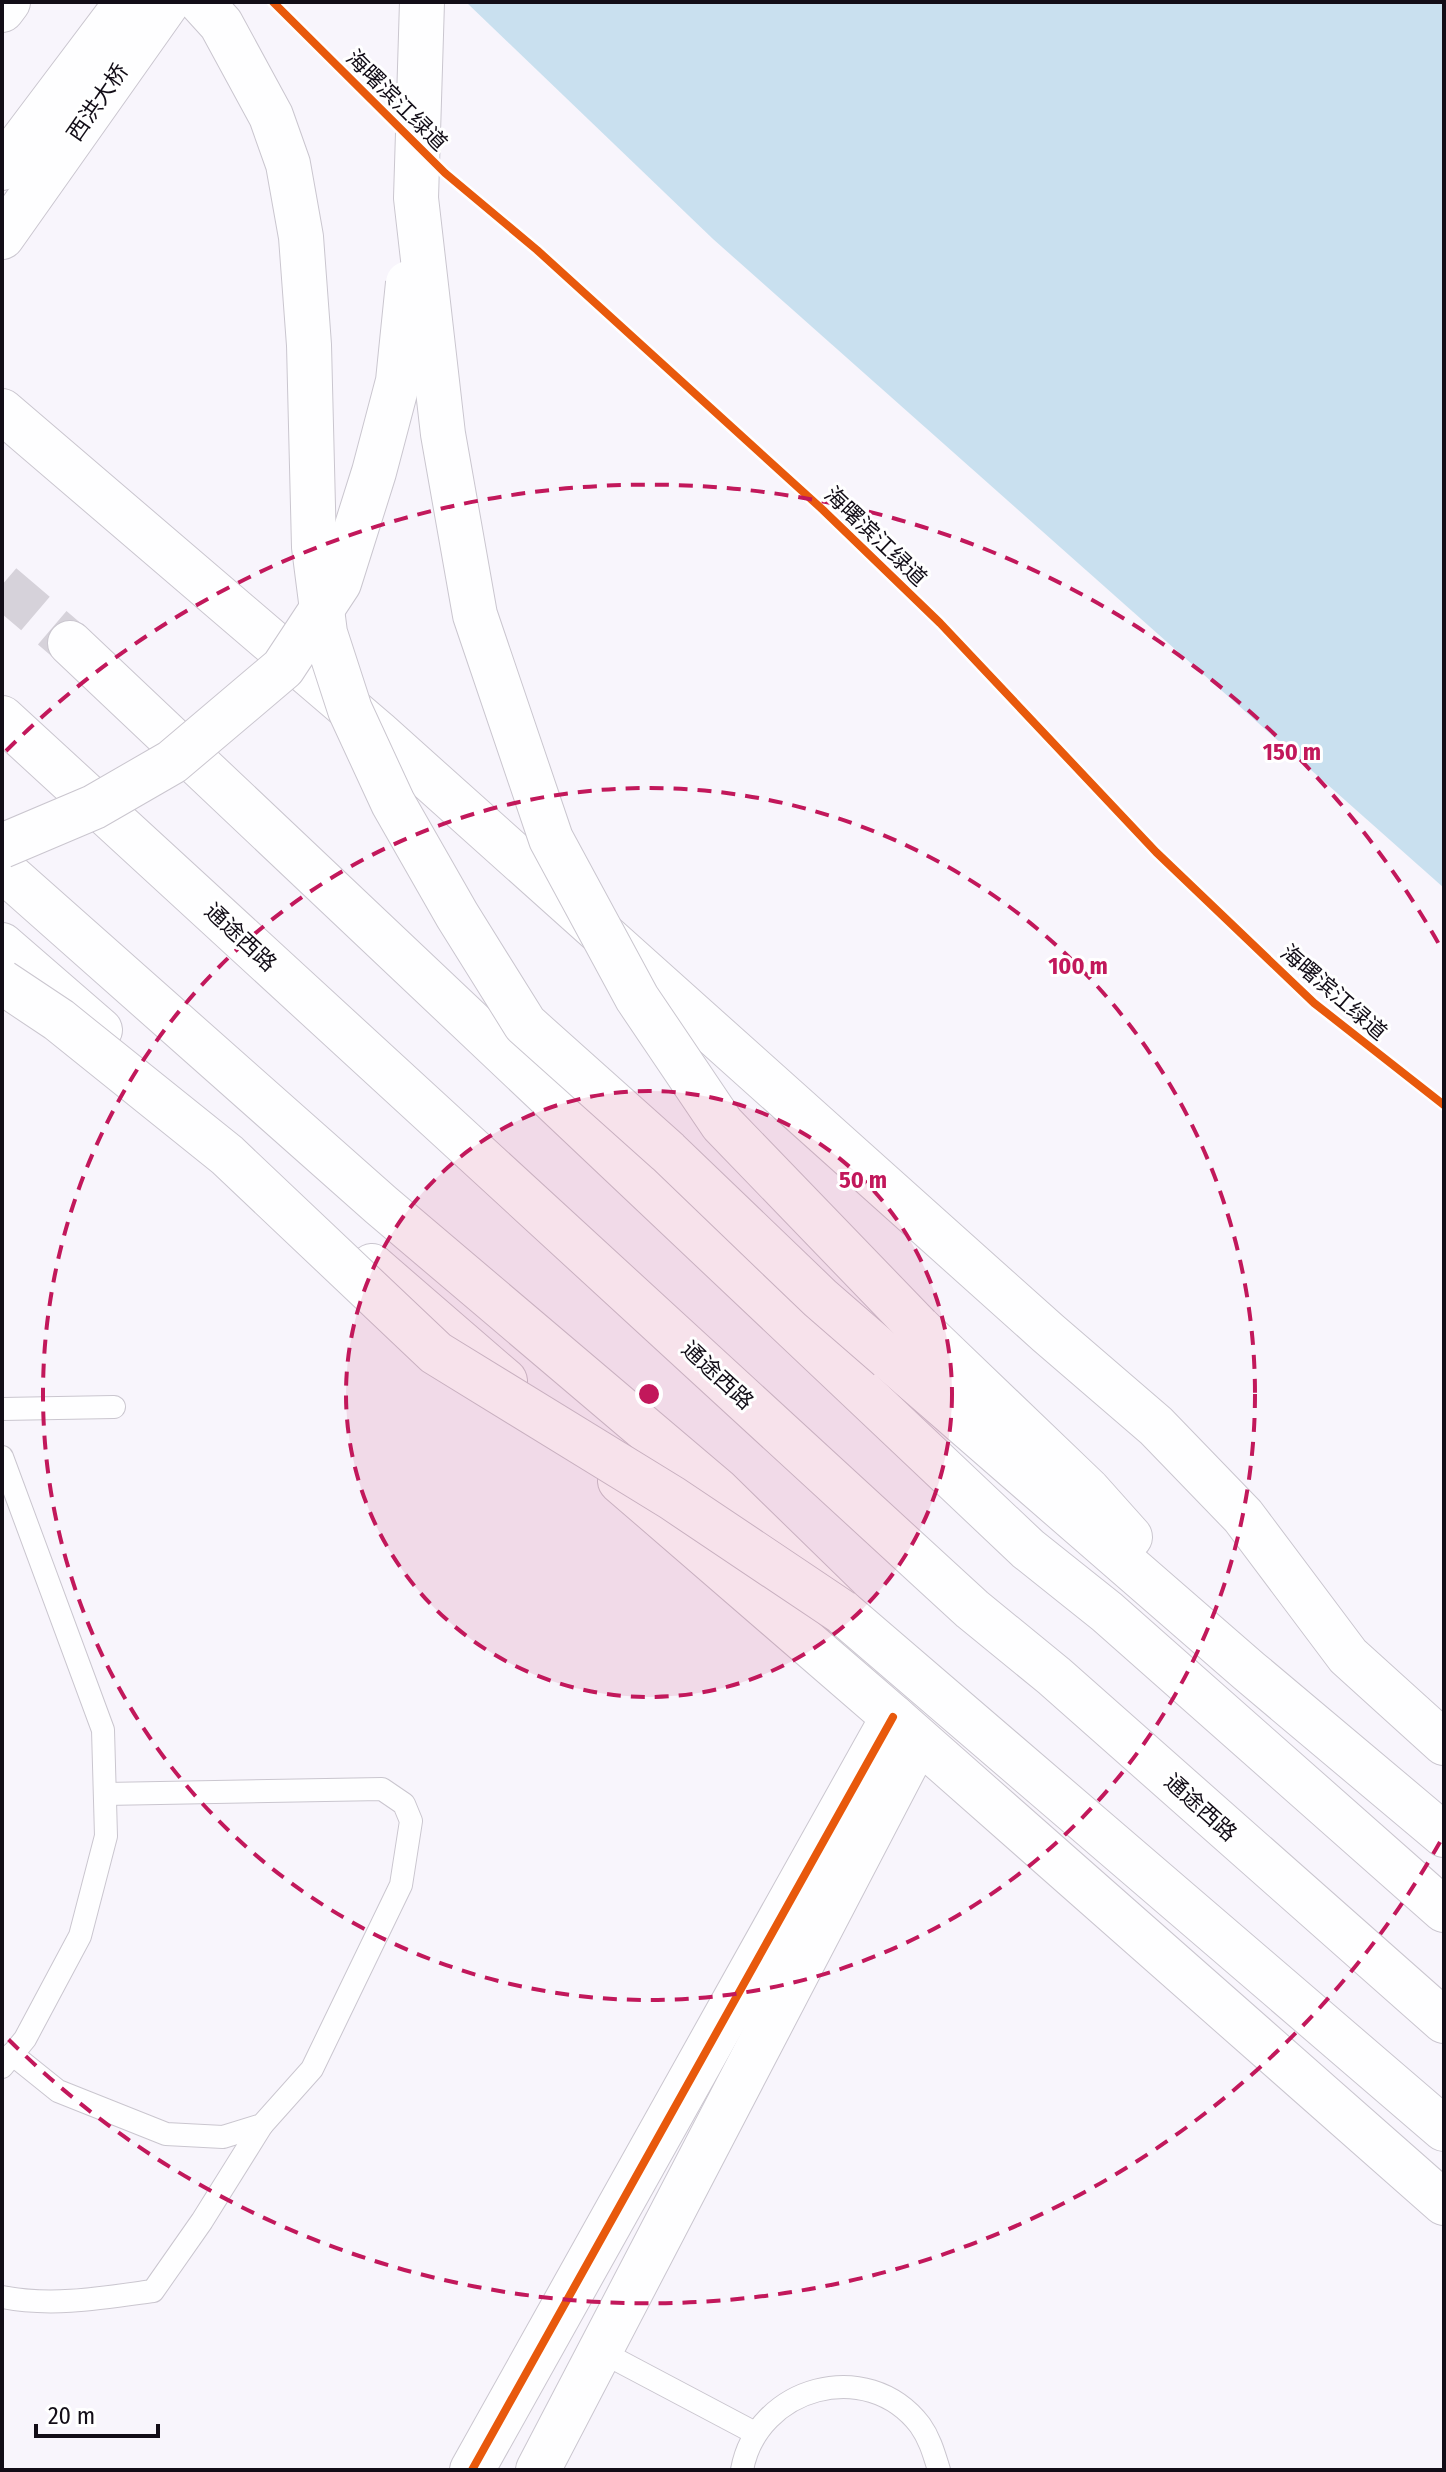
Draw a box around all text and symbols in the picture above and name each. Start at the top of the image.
street label: 海曙滨江绿道 [340,44,453,157]
street label: 西洪大桥 [61,58,134,146]
street label: 海曙滨江绿道 [819,481,933,592]
text: 150 m [1263,738,1321,766]
street label: 通途西路 [199,897,282,977]
street label: 海曙滨江绿道 [1275,939,1392,1046]
text: 100 m [1048,952,1108,980]
text: 50 m [839,1166,887,1194]
street label: 通途西路 [676,1335,759,1415]
centre of rings [635,1380,663,1408]
street label: 通途西路 [1159,1768,1242,1847]
scale bar [36,2388,158,2438]
text: 20 m [48,2402,95,2430]

